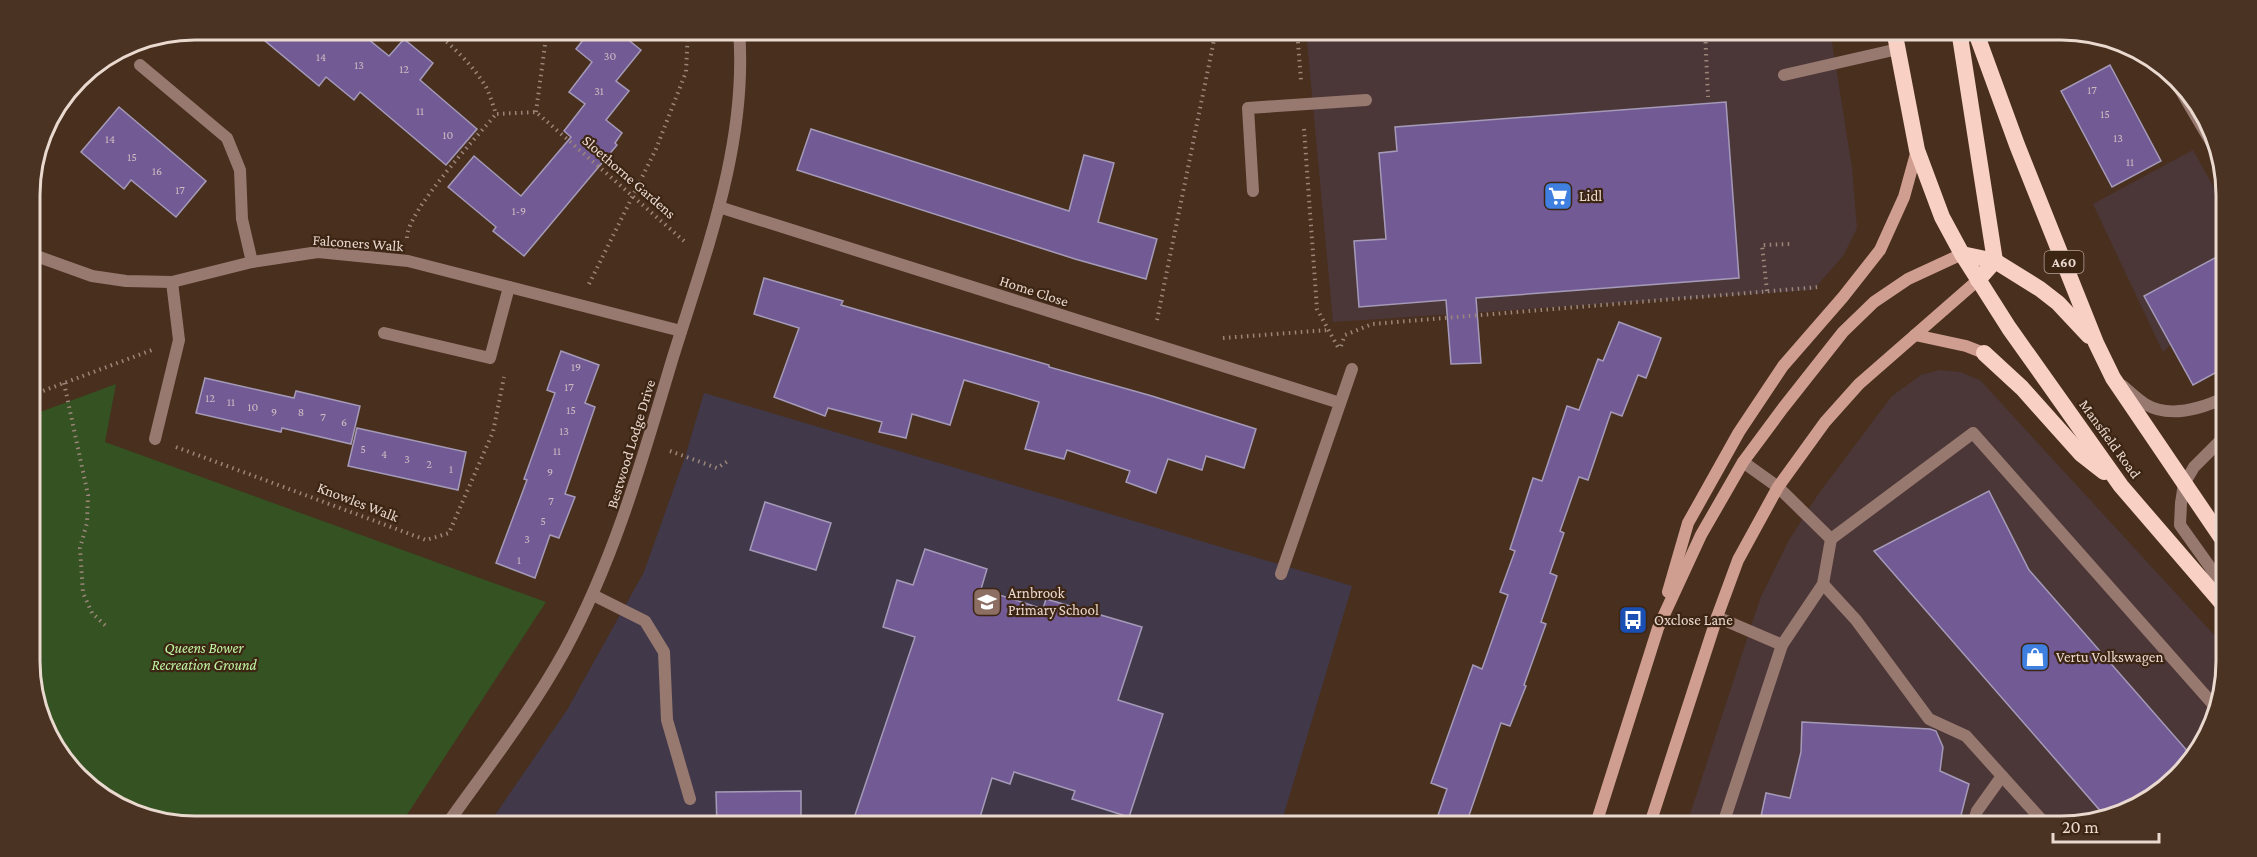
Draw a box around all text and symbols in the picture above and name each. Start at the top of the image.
house number: 30 [604,49,616,63]
house number: 14 [316,50,326,64]
house number: 13 [354,58,364,72]
house number: 12 [399,62,409,76]
house number: 17 [2087,83,2097,97]
house number: 31 [594,84,604,98]
house number: 11 [416,104,424,118]
house number: 15 [2100,107,2110,121]
house number: 10 [443,128,454,142]
house number: 13 [2113,131,2123,145]
house number: 14 [105,132,115,146]
street label: Sloethorne Gardens [579,132,679,222]
house number: 15 [127,150,137,164]
house number: 11 [2126,155,2134,169]
house number: 16 [152,164,162,178]
supermarket icon: Lidl [1542,180,1574,212]
house number: 17 [175,183,185,197]
place label: Lidl [1579,188,1602,204]
house number: 1-9 [512,204,526,218]
street label: Falconers Walk [312,232,405,254]
road number: A60 [2044,251,2084,273]
street label: Home Close [998,272,1071,310]
house number: 19 [571,360,581,374]
street label: Bestwood Lodge Drive [604,377,659,511]
house number: 17 [564,380,574,394]
house number: 12 [205,391,215,405]
house number: 11 [227,395,235,409]
street label: Mansfield Road [2076,397,2144,481]
house number: 10 [248,400,259,414]
house number: 15 [566,403,576,417]
house number: 9 [271,405,277,419]
house number: 8 [298,405,304,419]
house number: 7 [320,410,326,424]
house number: 6 [341,415,347,429]
house number: 13 [559,424,569,438]
house number: 5 [360,442,366,456]
house number: 11 [553,444,561,458]
house number: 4 [381,447,387,461]
house number: 3 [404,452,410,466]
house number: 2 [426,457,432,471]
house number: 1 [449,462,453,476]
house number: 9 [547,465,553,479]
street label: Knowles Walk [315,479,402,525]
house number: 7 [548,494,554,508]
house number: 5 [540,514,546,528]
house number: 3 [524,532,530,546]
house number: 1 [517,553,521,567]
place label: Arnbrook Primary School [1008,585,1099,619]
school or university icon: Arnbrook Primary School [971,586,1003,618]
bus stop icon: Oxclose Lane [1617,604,1649,636]
place label: Oxclose Lane [1654,612,1733,628]
park label: Queens Bower Recreation Ground [151,640,257,673]
shop icon: Vertu Volkswagen [2019,641,2051,673]
place label: Vertu Volkswagen [2056,649,2164,666]
scale bar [2053,806,2160,844]
text: 20 m [2062,817,2099,837]

